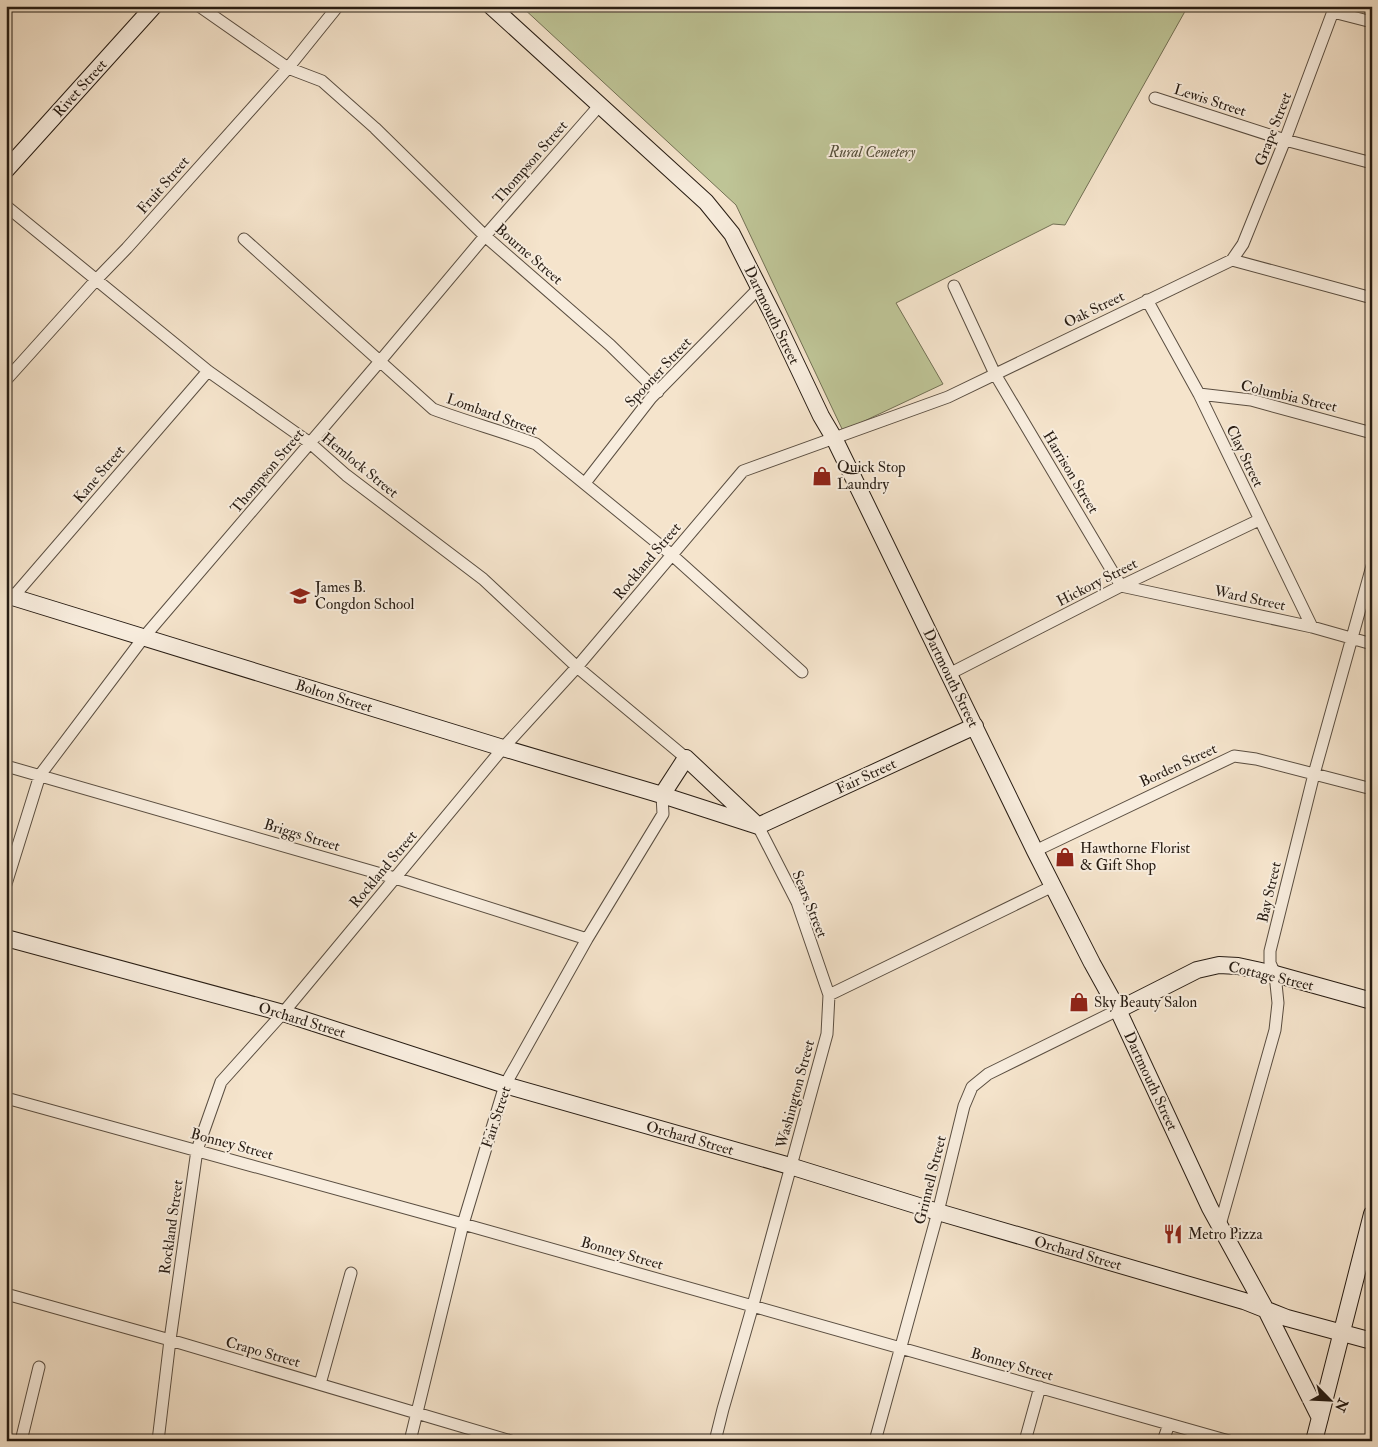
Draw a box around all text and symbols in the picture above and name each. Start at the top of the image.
street label: Rivet Street [49,55,111,121]
street label: Lewis Street [1171,80,1248,121]
street label: Grape Street [1251,89,1297,169]
street label: Thompson Street [489,116,573,209]
park label: Rural Cemetery [828,143,916,162]
street label: Fruit Street [133,152,194,218]
street label: Bourne Street [491,220,567,289]
street label: Dartmouth Street [739,263,804,368]
street label: Oak Street [1061,287,1128,332]
street label: Spooner Street [621,333,697,412]
street label: Columbia Street [1239,376,1339,417]
street label: Lombard Street [444,389,540,440]
street label: Clay Street [1221,422,1268,491]
street label: Thompson Street [226,425,309,518]
street label: Harrison Street [1038,427,1103,517]
street label: Hemlock Street [317,429,402,502]
street label: Kane Street [70,441,129,507]
place label: Quick Stop Laundry [837,458,906,494]
shop icon: Quick Stop Laundry [811,465,833,487]
street label: Rockland Street [609,519,685,604]
street label: Hickory Street [1054,554,1141,611]
place label: James B. Congdon School [314,578,414,614]
street label: Ward Street [1212,581,1287,615]
school or university icon: James B. Congdon School [289,585,311,607]
street label: Dartmouth Street [918,626,983,731]
street label: Bolton Street [293,676,375,717]
street label: Borden Street [1136,739,1220,792]
street label: Fair Street [833,754,899,799]
street label: Briggs Street [262,815,342,856]
street label: Rockland Street [345,827,421,912]
place label: Hawthorne Florist & Gift Shop [1080,839,1190,876]
shop icon: Hawthorne Florist & Gift Shop [1054,846,1076,868]
street label: Bay Street [1253,860,1286,924]
street label: Sears Street [787,868,832,941]
street label: Cottage Street [1226,957,1316,996]
shop icon: Sky Beauty Salon [1068,991,1090,1013]
place label: Sky Beauty Salon [1094,993,1197,1012]
street label: Orchard Street [256,998,348,1043]
street label: Dartmouth Street [1119,1029,1182,1134]
street label: Washington Street [772,1038,819,1151]
street label: Fair Street [478,1084,515,1151]
street label: Orchard Street [644,1117,736,1160]
street label: Bonney Street [189,1124,275,1165]
street label: Grinnell Street [910,1134,951,1227]
street label: Rockland Street [155,1178,188,1276]
restaurant icon: Metro Pizza [1162,1223,1184,1245]
place label: Metro Pizza [1188,1225,1264,1244]
street label: Orchard Street [1032,1232,1124,1275]
street label: Bonney Street [579,1233,665,1274]
street label: Crapo Street [223,1333,302,1373]
street label: Bonney Street [969,1344,1055,1385]
north arrow [1306,1374,1356,1424]
text: N [1331,1395,1352,1415]

